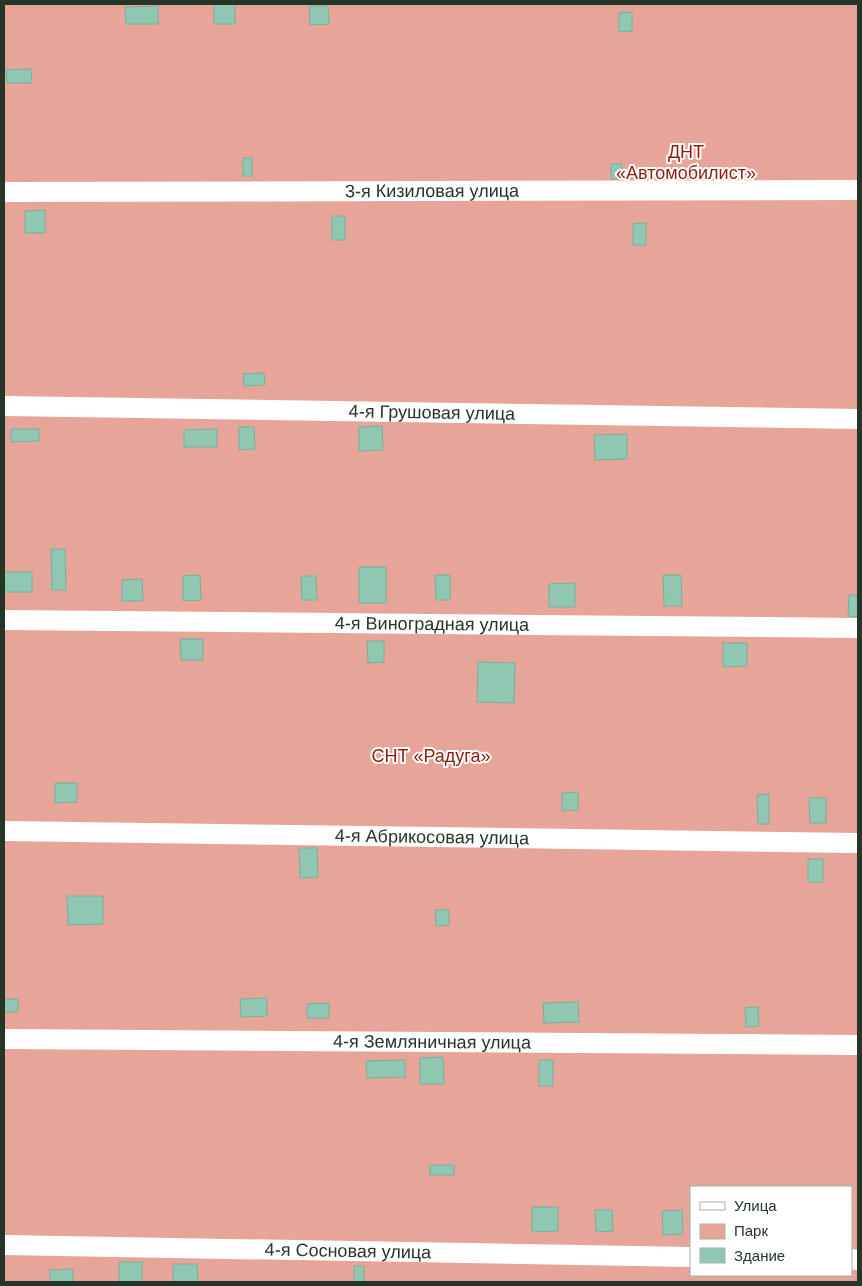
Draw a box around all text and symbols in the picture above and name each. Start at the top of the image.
park label: ДНТ «Автомобилист» [616,142,756,183]
street label: 3-я Кизиловая улица [345,181,520,201]
street label: 4-я Грушовая улица [349,401,516,424]
street label: 4-я Виноградная улица [335,613,530,635]
park label: СНТ «Радуга» [371,746,491,766]
street label: 4-я Абрикосовая улица [335,826,530,848]
street label: 4-я Земляничная улица [333,1031,532,1053]
legend [690,1186,852,1276]
text: Улица [734,1197,777,1214]
text: Парк [734,1222,768,1239]
street label: 4-я Сосновая улица [265,1240,432,1262]
text: Здание [734,1247,785,1264]

